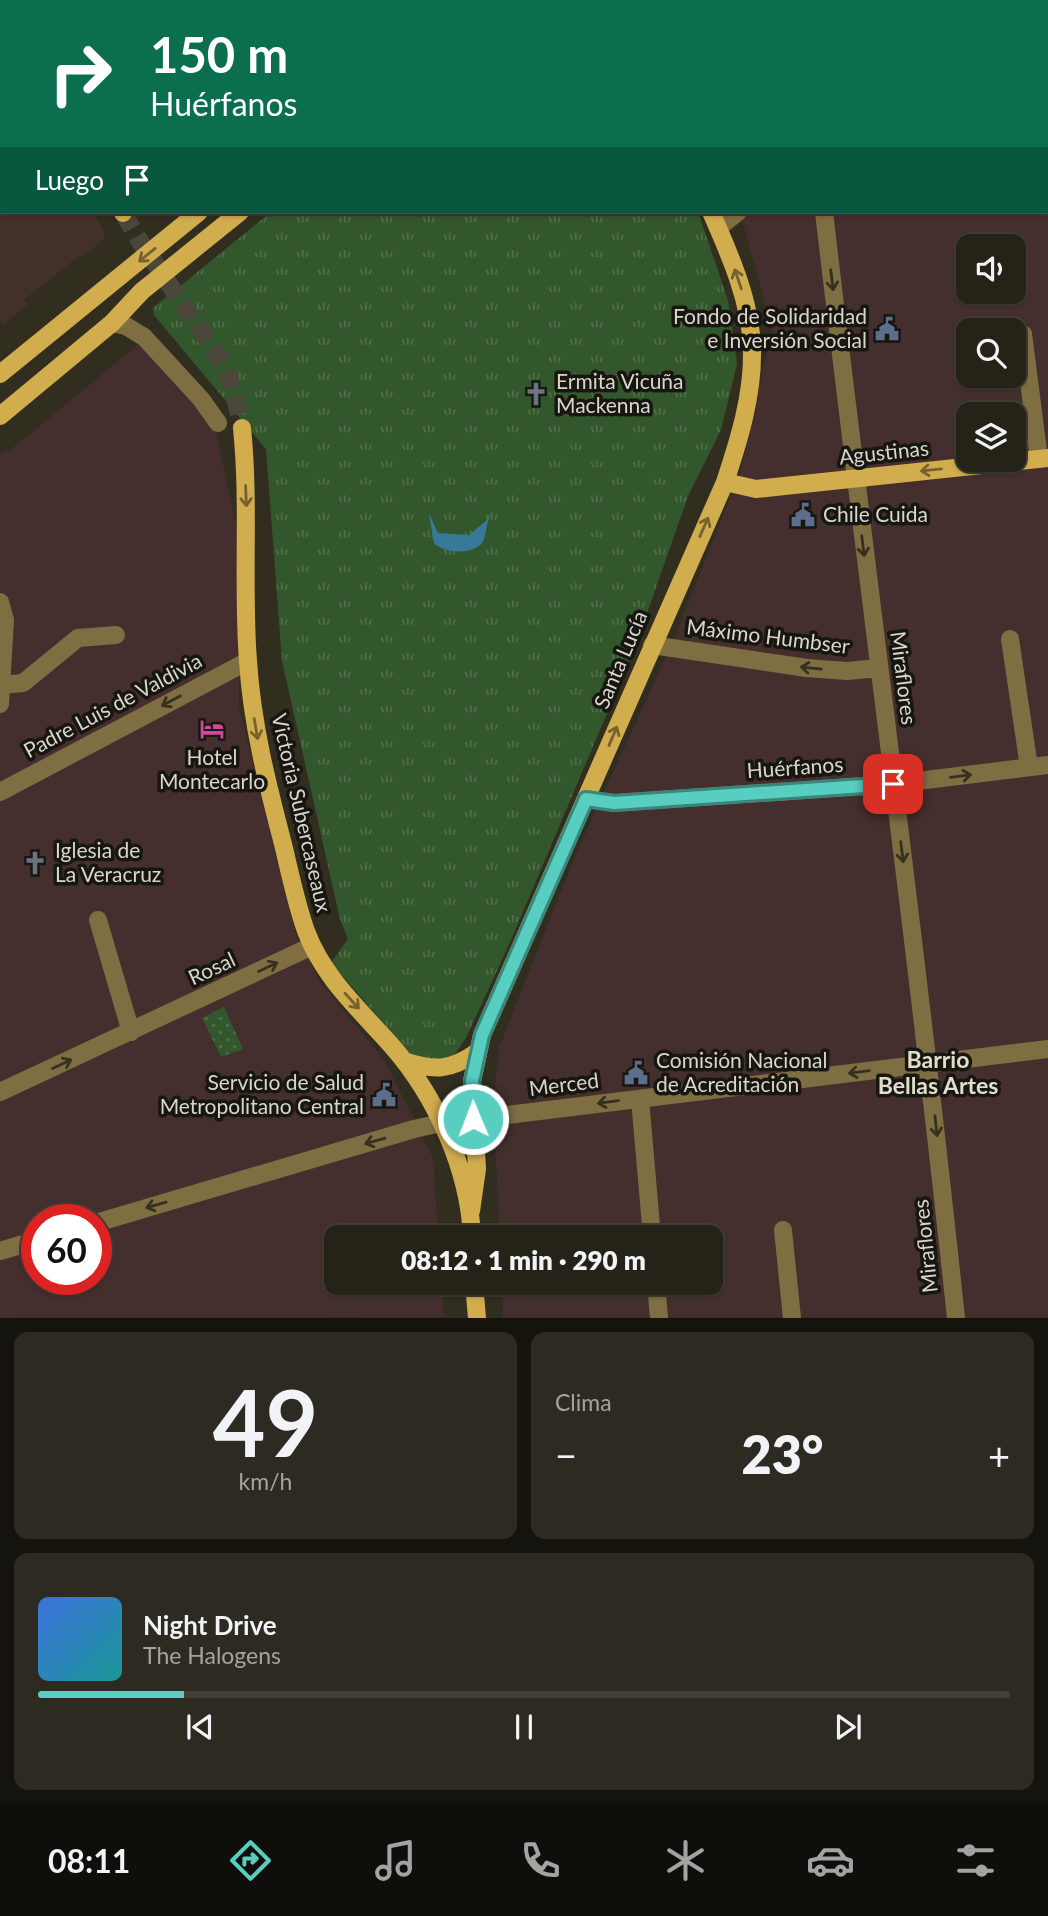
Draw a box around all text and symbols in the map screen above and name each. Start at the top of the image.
text: 150 m [150,25,288,83]
icon: right [35,28,126,119]
text: Huérfanos [150,84,297,123]
icon: arrive [118,161,156,199]
text: Luego [35,164,104,196]
map controls [956,234,1026,472]
button: sound [956,234,1026,304]
one-way arrow [138,247,156,263]
one-way arrow [826,268,839,290]
one-way arrow [731,269,743,291]
place label: Fondo de Solidaridad e Inversión Social [673,303,867,352]
public building icon: Fondo de Solidaridad e Inversión Social [873,315,901,343]
button: search [956,318,1026,388]
place label: Ermita Vicuña Mackenna [556,368,684,417]
church icon: Ermita Vicuña Mackenna [522,380,550,408]
button: layers [956,402,1026,472]
street label: Agustinas [838,434,930,469]
one-way arrow [921,464,943,477]
one-way arrow [240,484,253,507]
public building icon: Chile Cuida [789,501,817,529]
place label: Chile Cuida [823,501,928,526]
one-way arrow [698,517,711,539]
one-way arrow [857,534,870,557]
street label: Santa Lucía [588,607,651,712]
street label: Máximo Humbser [685,613,851,658]
street label: Miraflores [886,630,923,726]
street label: Padre Luis de Valdivia [19,647,206,762]
one-way arrow [800,662,822,675]
one-way arrow [161,695,182,708]
street label: Victoria Subercaseaux [267,711,338,915]
hotel icon: Hotel Montecarlo [198,715,226,743]
one-way arrow [250,717,263,739]
one-way arrow [607,726,620,747]
place label: Hotel Montecarlo [159,744,265,793]
street label: Huérfanos [746,751,844,782]
pin [863,754,923,814]
icon: arrive [874,765,912,803]
one-way arrow [949,769,972,782]
place label: Iglesia de La Veracruz [55,837,161,886]
one-way arrow [895,840,908,863]
church icon: Iglesia de La Veracruz [21,849,49,877]
street label: Rosal [184,946,239,989]
one-way arrow [257,960,278,973]
one-way arrow [344,992,360,1010]
district label: Barrio Bellas Artes [878,1045,998,1099]
place label: Comisión Nacional de Acreditación [656,1047,827,1096]
one-way arrow [51,1057,72,1071]
public building icon: Comisión Nacional de Acreditación [622,1059,650,1087]
one-way arrow [848,1066,870,1079]
street label: Merced [527,1067,600,1100]
place label: Servicio de Salud Metropolitano Central [160,1069,364,1118]
public building icon: Servicio de Salud Metropolitano Central [370,1081,398,1109]
position arrow [436,1082,510,1156]
one-way arrow [598,1096,620,1109]
one-way arrow [930,1114,943,1137]
one-way arrow [364,1135,386,1148]
street label: Miraflores [907,1198,942,1294]
one-way arrow [146,1200,168,1213]
speed limit sign: 60 [21,1204,112,1295]
text: 08:12 · 1 min · 290 m [401,1244,646,1276]
text: 49 [213,1367,318,1476]
text: Clima [555,1388,612,1416]
text: 23° [742,1423,823,1485]
text: − [555,1432,577,1478]
text: + [988,1432,1010,1478]
text: km/h [239,1467,292,1495]
text: Night Drive [143,1609,277,1641]
text: The Halogens [143,1641,281,1669]
icon: previous [181,1708,219,1746]
icon: pause [505,1708,543,1746]
icon: next [829,1708,867,1746]
icon: directions [226,1836,275,1885]
icon: music [371,1836,420,1885]
icon: phone [516,1836,565,1885]
icon: climate [661,1836,710,1885]
icon: car [806,1836,855,1885]
icon: filters [951,1836,1000,1885]
text: 08:11 [48,1841,130,1880]

